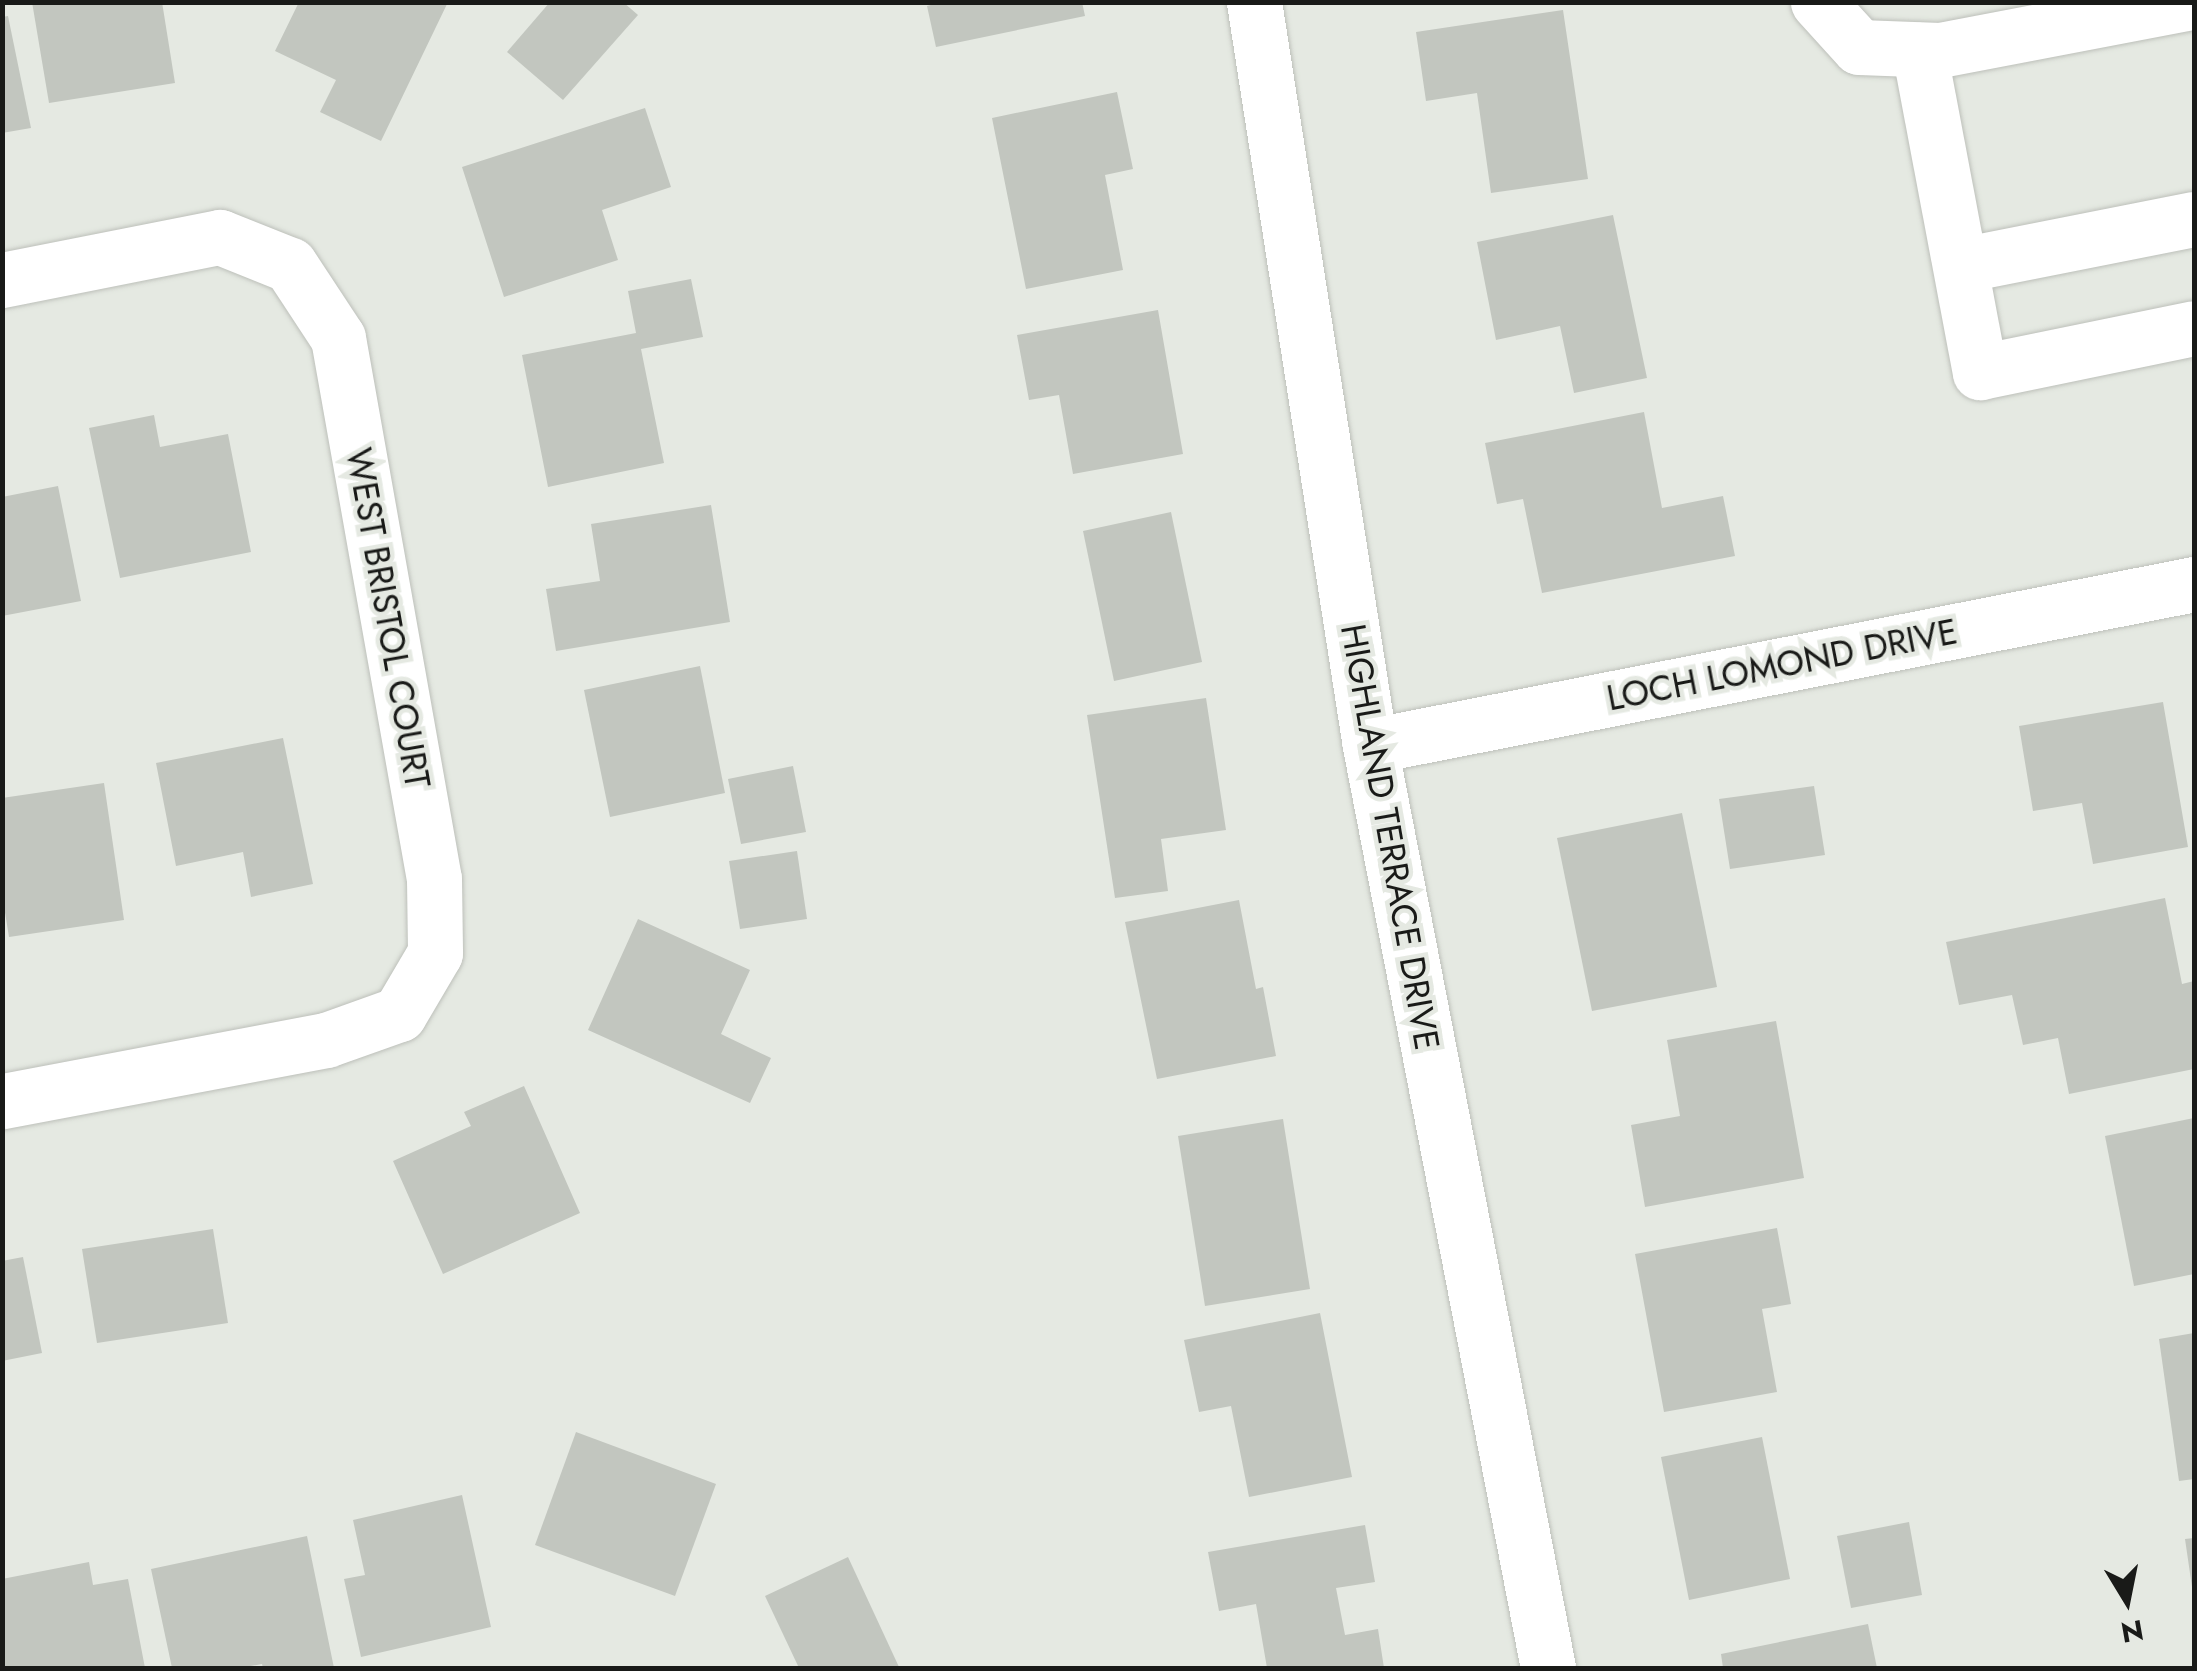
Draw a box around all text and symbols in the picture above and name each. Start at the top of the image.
street label: WEST BRISTOL COURT [337,445,439,791]
street label: LOCH LOMOND DRIVE [1603,610,1961,720]
street label: HIGHLAND TERRACE DRIVE [1332,621,1448,1053]
north arrow [2077,1551,2177,1651]
text: N [2118,1609,2147,1653]

